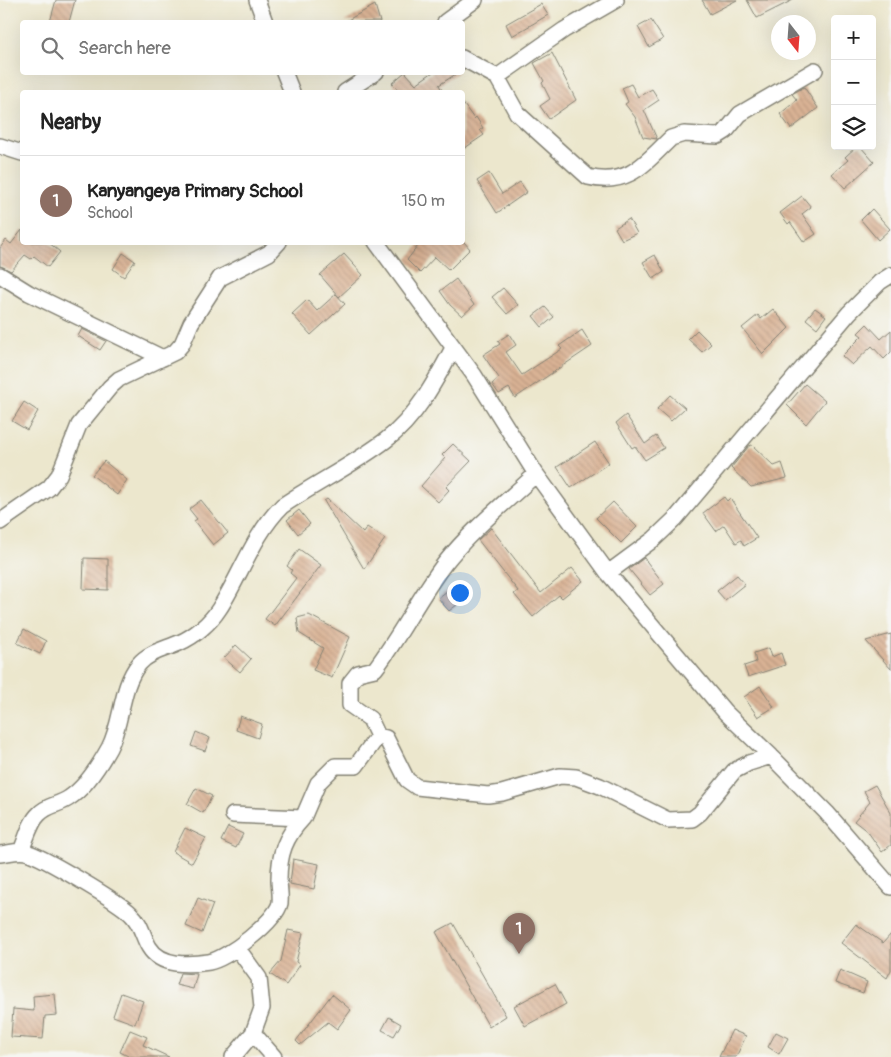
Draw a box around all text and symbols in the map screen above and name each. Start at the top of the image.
north arrow [771,15,816,60]
map controls [831,15,876,150]
button: + [831,15,876,60]
search box [20,20,465,75]
icon: search [38,34,66,62]
text: Search here [78,36,171,60]
button: − [831,60,876,105]
button: layers [831,105,876,150]
text: Nearby [40,109,101,136]
text: Kanyangeya Primary School [87,179,303,203]
text: 1 [53,191,59,211]
text: 150 m [401,191,445,211]
text: School [87,203,133,223]
your location [447,580,473,606]
pin: 1 [503,913,535,954]

